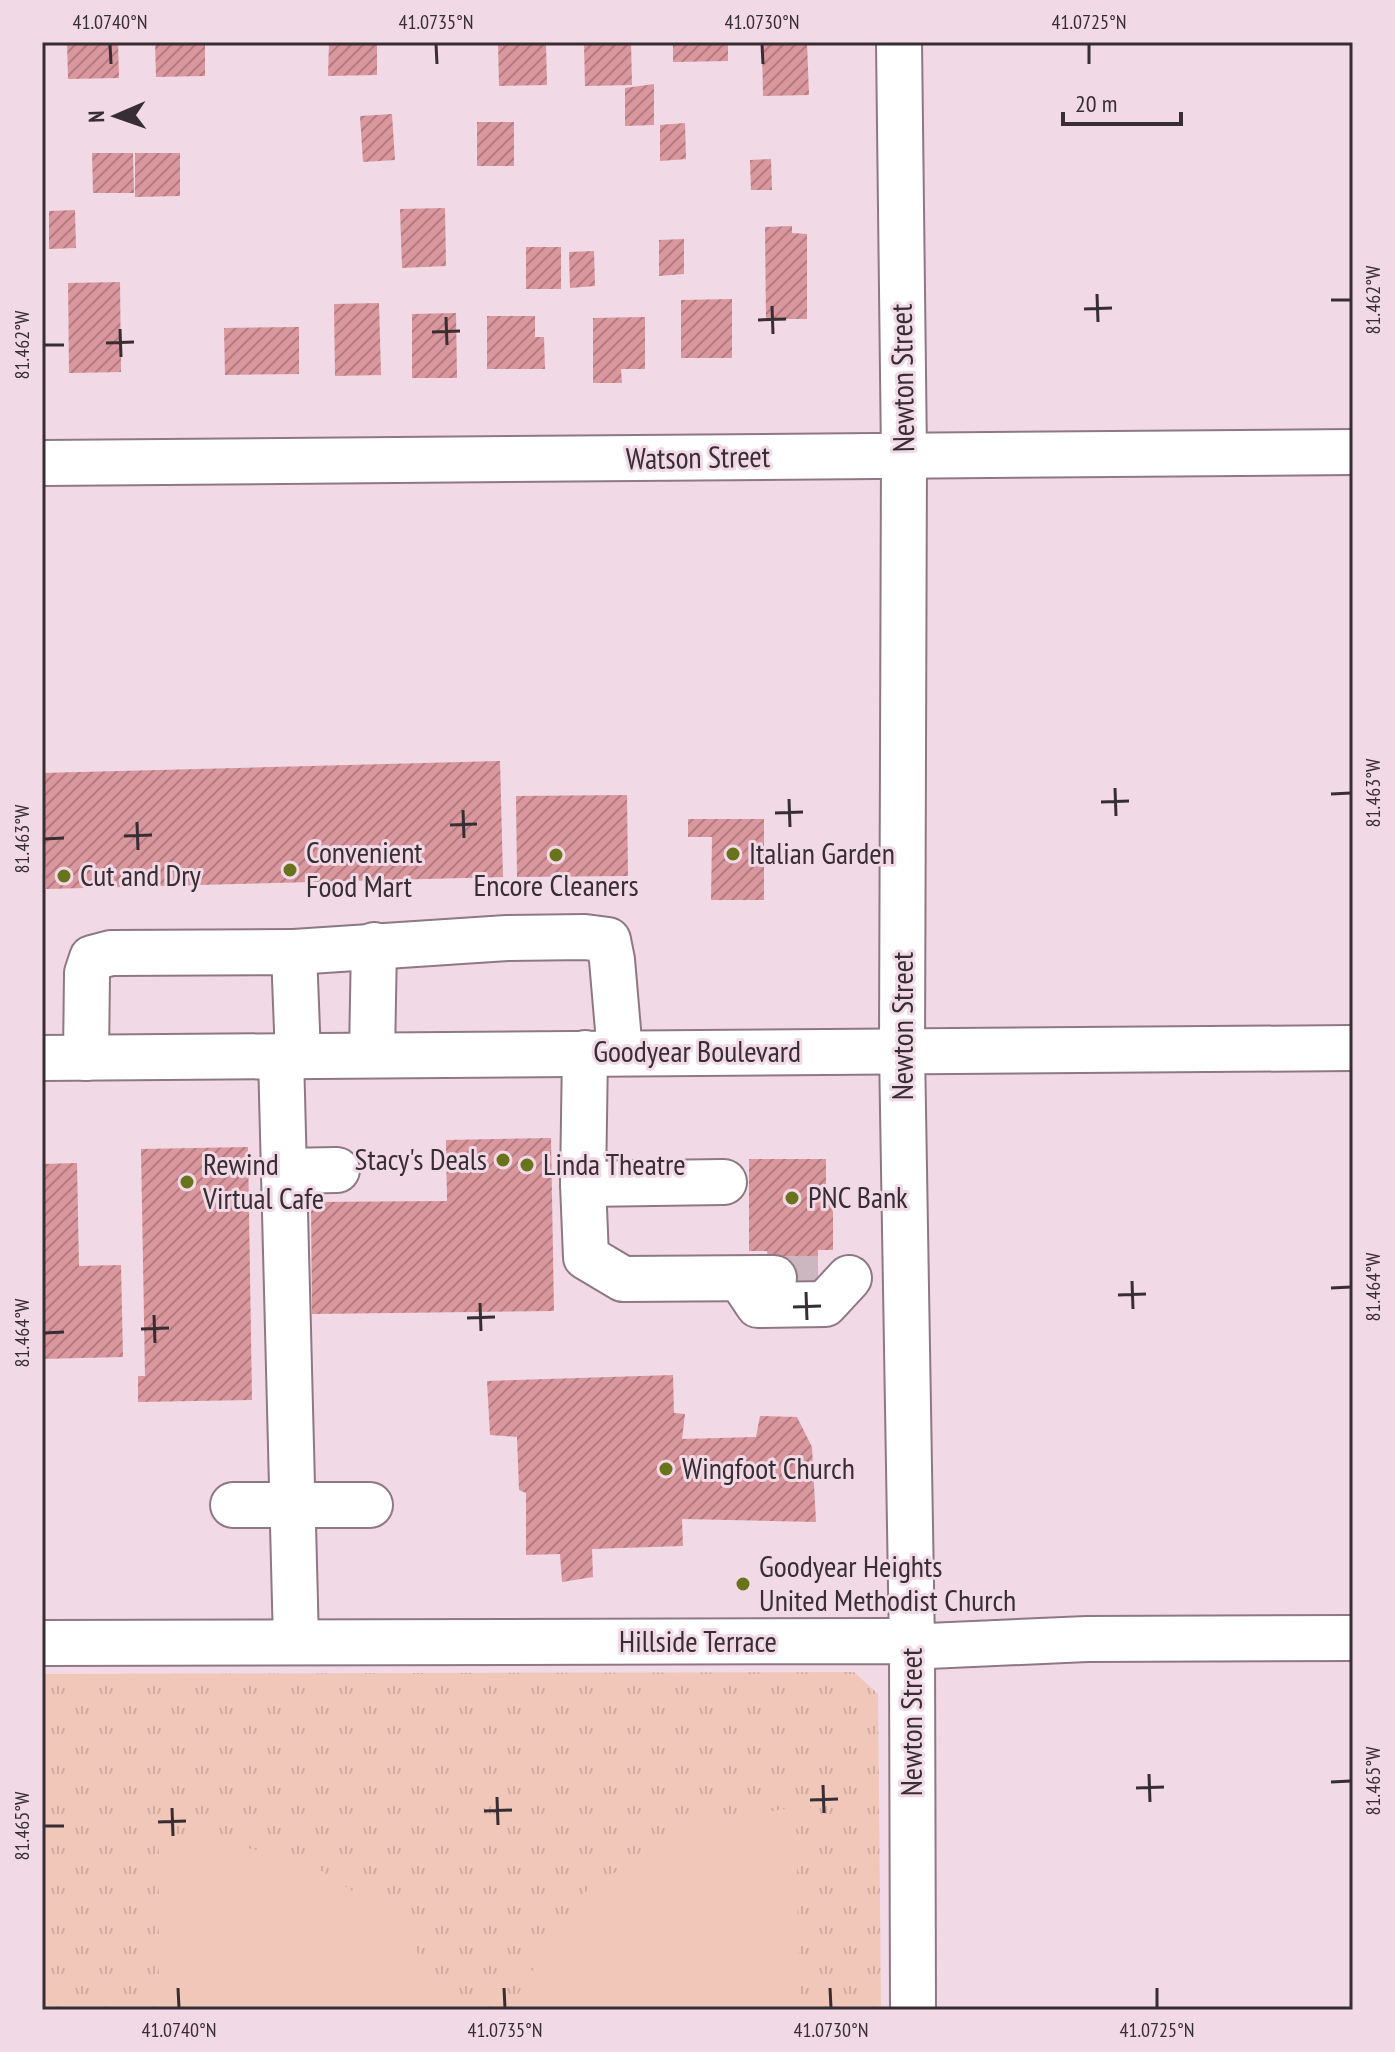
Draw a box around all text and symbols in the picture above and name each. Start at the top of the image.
text: 41.0740°N [72,9,148,35]
text: 41.0735°N [398,9,474,35]
text: 41.0730°N [724,9,800,35]
text: 41.0725°N [1051,9,1127,35]
north arrow [76,76,156,156]
scale bar [1063,76,1181,126]
text: 20 m [1075,88,1117,119]
text: N [82,110,110,123]
text: 81.462°W [1360,265,1386,334]
street label: Newton Street [881,303,922,453]
text: 81.462°W [9,310,35,379]
street label: Watson Street [626,436,771,477]
text: 81.463°W [1360,758,1386,827]
text: 81.463°W [9,804,35,873]
place label: Convenient Food Mart [306,832,423,905]
place label: Italian Garden [749,833,895,872]
marker: Italian Garden [724,845,742,863]
marker: Encore Cleaners [547,846,565,864]
place label: Cut and Dry [80,855,201,894]
marker: Convenient Food Mart [281,861,299,879]
place label: Encore Cleaners [473,865,639,904]
marker: Cut and Dry [55,867,73,885]
street label: Newton Street [882,951,921,1100]
street label: Goodyear Boulevard [593,1031,801,1070]
place label: Stacy's Deals [355,1139,487,1178]
place label: Rewind Virtual Cafe [202,1144,324,1217]
place label: Linda Theatre [543,1144,686,1183]
marker: Stacy's Deals [494,1151,512,1169]
marker: Linda Theatre [518,1156,536,1174]
marker: Rewind Virtual Cafe [178,1173,196,1191]
place label: PNC Bank [808,1177,908,1216]
marker: PNC Bank [783,1189,801,1207]
text: 81.464°W [1360,1252,1386,1321]
text: 81.464°W [9,1298,35,1367]
place label: Wingfoot Church [682,1448,855,1487]
marker: Wingfoot Church [657,1460,675,1478]
place label: Goodyear Heights United Methodist Church [759,1546,1016,1619]
marker: Goodyear Heights United Methodist Church [734,1575,752,1593]
street label: Hillside Terrace [619,1621,777,1660]
street label: Newton Street [891,1647,930,1796]
text: 81.465°W [1360,1746,1386,1815]
text: 81.465°W [9,1791,35,1860]
text: 41.0740°N [141,2017,217,2043]
text: 41.0735°N [467,2017,543,2043]
text: 41.0730°N [793,2017,869,2043]
text: 41.0725°N [1119,2017,1195,2043]

